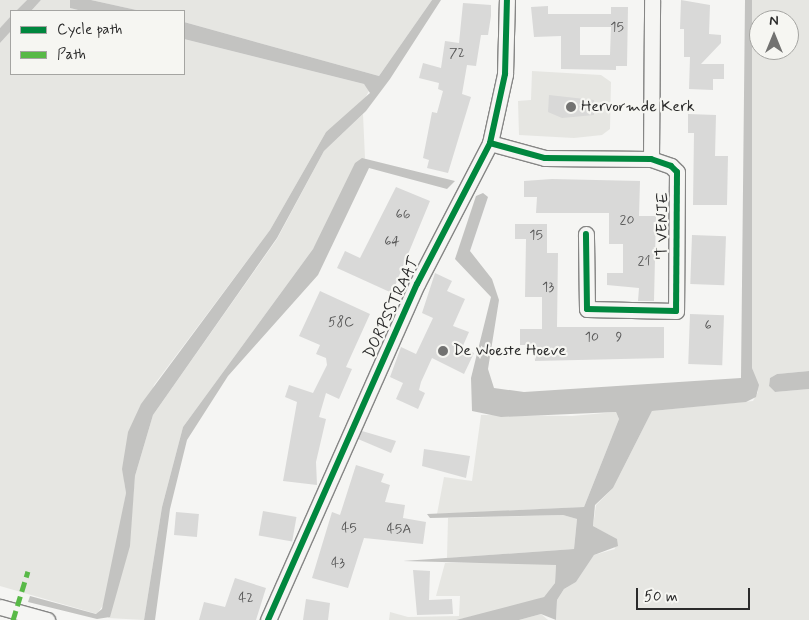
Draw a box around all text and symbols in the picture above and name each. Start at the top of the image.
legend [10,10,185,75]
north arrow [749,10,799,60]
text: N [769,12,779,30]
house number: 15 [610,19,624,35]
text: Cycle path [57,20,122,40]
text: Path [57,45,86,65]
house number: 72 [449,45,465,61]
place label: Hervormde Kerk [581,97,695,117]
marker: Hervormde Kerk [565,101,577,113]
street label: 'T VENJE [653,192,673,260]
house number: 66 [396,206,410,222]
house number: 20 [620,212,634,228]
house number: 15 [529,227,543,243]
house number: 64 [384,233,400,249]
house number: 21 [638,253,650,269]
street label: DORPSSTRAAT [360,255,424,361]
house number: 13 [542,279,554,295]
house number: 58C [328,314,354,330]
house number: 6 [704,317,712,333]
house number: 10 [585,329,599,345]
house number: 9 [616,329,622,345]
place label: De Woeste Hoeve [453,341,567,361]
marker: De Woeste Hoeve [437,345,449,357]
house number: 45 [341,520,357,536]
house number: 45A [387,521,411,537]
house number: 43 [331,555,345,571]
scale bar [639,578,753,610]
text: 50 m [644,587,678,607]
house number: 42 [238,590,254,606]

